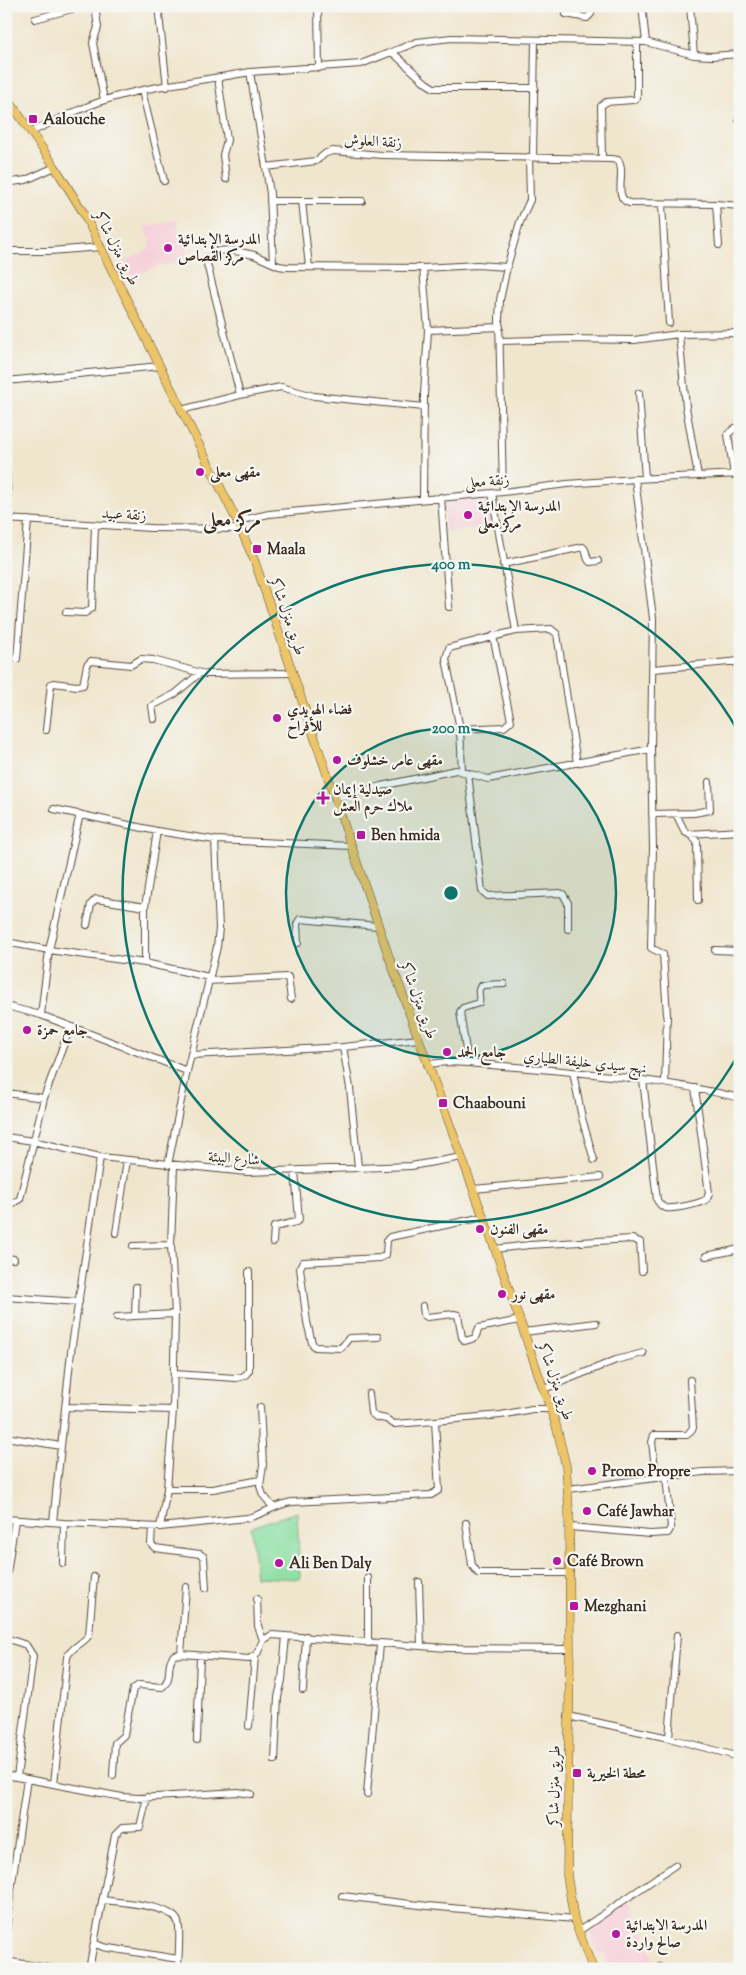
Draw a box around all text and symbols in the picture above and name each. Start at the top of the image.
place label: Aalouche [43,110,105,131]
marker: Aalouche [27,113,39,125]
street label: زنقة العلوش [343,130,403,155]
street label: طريق منزل شاكر [87,206,144,290]
place label: المدرسة الإبتدائية مركز القصاص [178,230,260,268]
marker: المدرسة الإبتدائية مركز القصاص [162,242,174,254]
place label: مقهى معلى [209,463,261,484]
marker: مقهى معلى [194,466,206,478]
street label: زنقة معلى [464,470,510,495]
place label: المدرسة الإبتدائية مركز معلى [477,497,560,535]
street label: زنقة عبيد [101,504,147,527]
district label: مركز معلى [202,507,261,536]
marker: المدرسة الإبتدائية مركز معلى [462,509,474,521]
place label: Maala [267,540,306,561]
marker: Maala [251,543,263,555]
text: 400 m [431,555,471,576]
street label: طريق منزل شاكر [263,573,310,658]
place label: فضاء الهويدي للأفراح [287,700,352,740]
marker: فضاء الهويدي للأفراح [271,712,283,724]
text: 200 m [432,719,471,740]
place label: مقهى عامر خشلوف [347,751,443,772]
marker: مقهى عامر خشلوف [331,754,343,766]
place label: صيدلية إيمان ملاك حرم العش [333,780,413,819]
marker: صيدلية إيمان ملاك حرم العش [317,792,329,804]
place label: Ben hmida [371,826,440,847]
marker: Ben hmida [355,829,367,841]
centre of rings [442,884,460,902]
street label: طريق منزل شاكر [393,957,441,1042]
place label: جامع حمزة [37,1021,88,1044]
marker: جامع حمزة [21,1024,33,1036]
place label: جامع الحمد [457,1043,506,1066]
marker: جامع الحمد [441,1046,453,1058]
street label: نهج سيدي خليفة الطياري [522,1047,647,1082]
place label: Chaabouni [453,1094,527,1115]
marker: Chaabouni [437,1097,449,1109]
street label: شارع البيئة [207,1147,260,1173]
place label: مقهى الفنون [490,1220,548,1241]
marker: مقهى الفنون [474,1223,486,1235]
place label: مقهى نور [510,1285,556,1306]
marker: مقهى نور [496,1288,508,1300]
street label: طريق منزل شاكر [531,1338,578,1423]
place label: Promo Propre [602,1462,691,1483]
marker: Promo Propre [586,1465,598,1477]
place label: Café Jawhar [597,1502,675,1523]
marker: Café Jawhar [581,1505,593,1517]
place label: Café Brown [567,1552,644,1573]
place label: Ali Ben Daly [289,1554,372,1575]
marker: Café Brown [551,1555,563,1567]
marker: Ali Ben Daly [273,1557,285,1569]
place label: Mezghani [584,1597,647,1618]
marker: Mezghani [568,1600,580,1612]
street label: طريق منزل شاكر [544,1745,567,1829]
place label: محطة الخيرية [587,1764,647,1785]
marker: محطة الخيرية [571,1767,583,1779]
place label: المدرسة الابتدائية صالح واردة [626,1916,707,1955]
marker: المدرسة الابتدائية صالح واردة [610,1928,622,1940]

